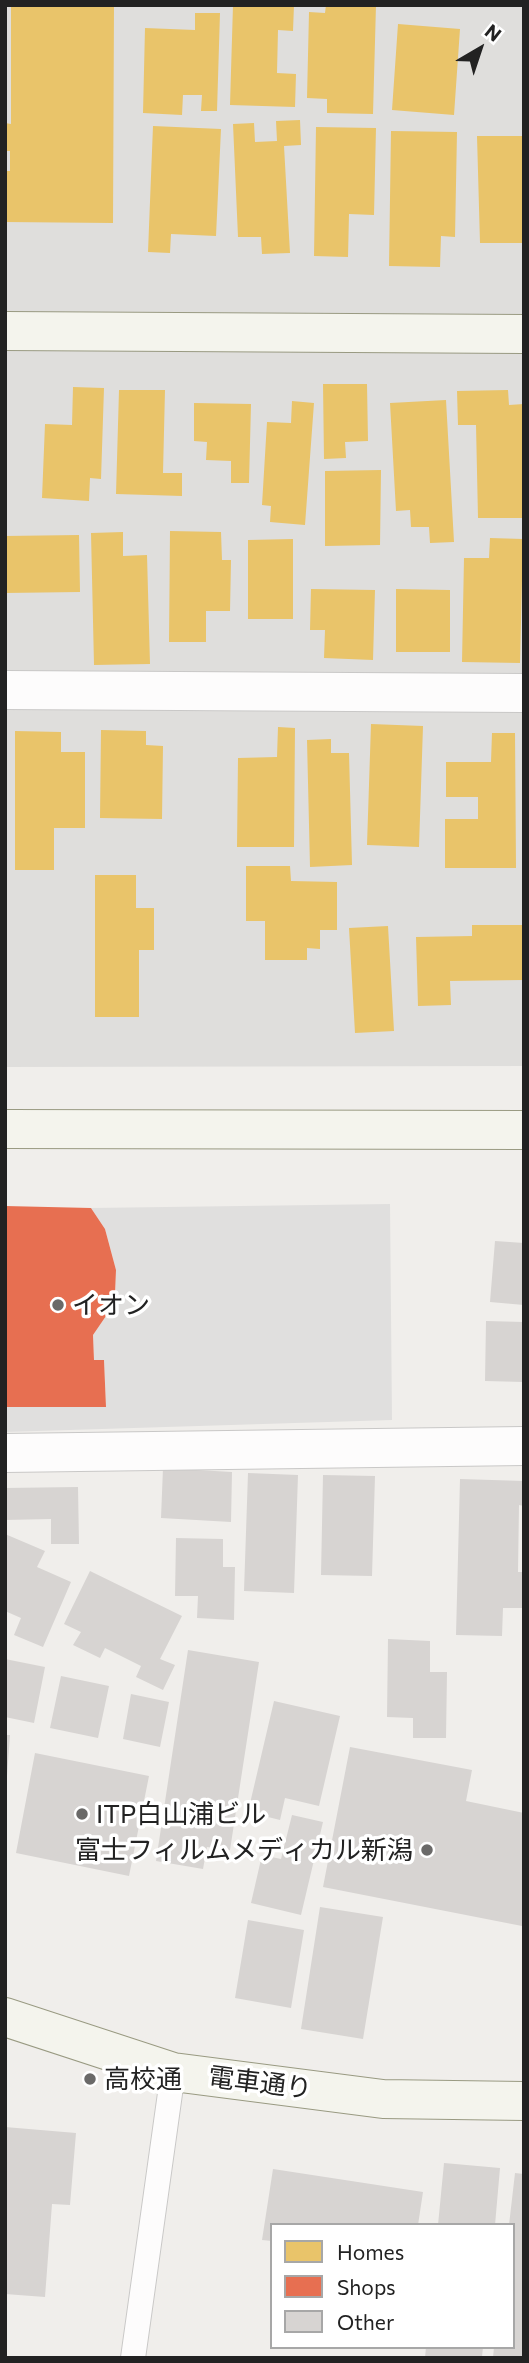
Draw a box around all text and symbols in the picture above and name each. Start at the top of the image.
north arrow [445,14,515,84]
text: N [481,19,506,46]
place label: イオン [72,1289,150,1321]
marker: イオン [50,1297,66,1313]
place label: ITP白山浦ビル [96,1798,266,1830]
marker: ITP白山浦ビル [74,1806,90,1822]
place label: 富士フィルムメディカル新潟 [75,1834,413,1866]
marker: 富士フィルムメディカル新潟 [419,1842,435,1858]
street label: 電車通り [206,2061,314,2105]
place label: 高校通 [104,2063,182,2095]
marker: 高校通 [82,2071,98,2087]
legend [270,2223,515,2349]
text: Homes [337,2239,404,2264]
text: Shops [337,2274,396,2299]
text: Other [337,2309,394,2334]

